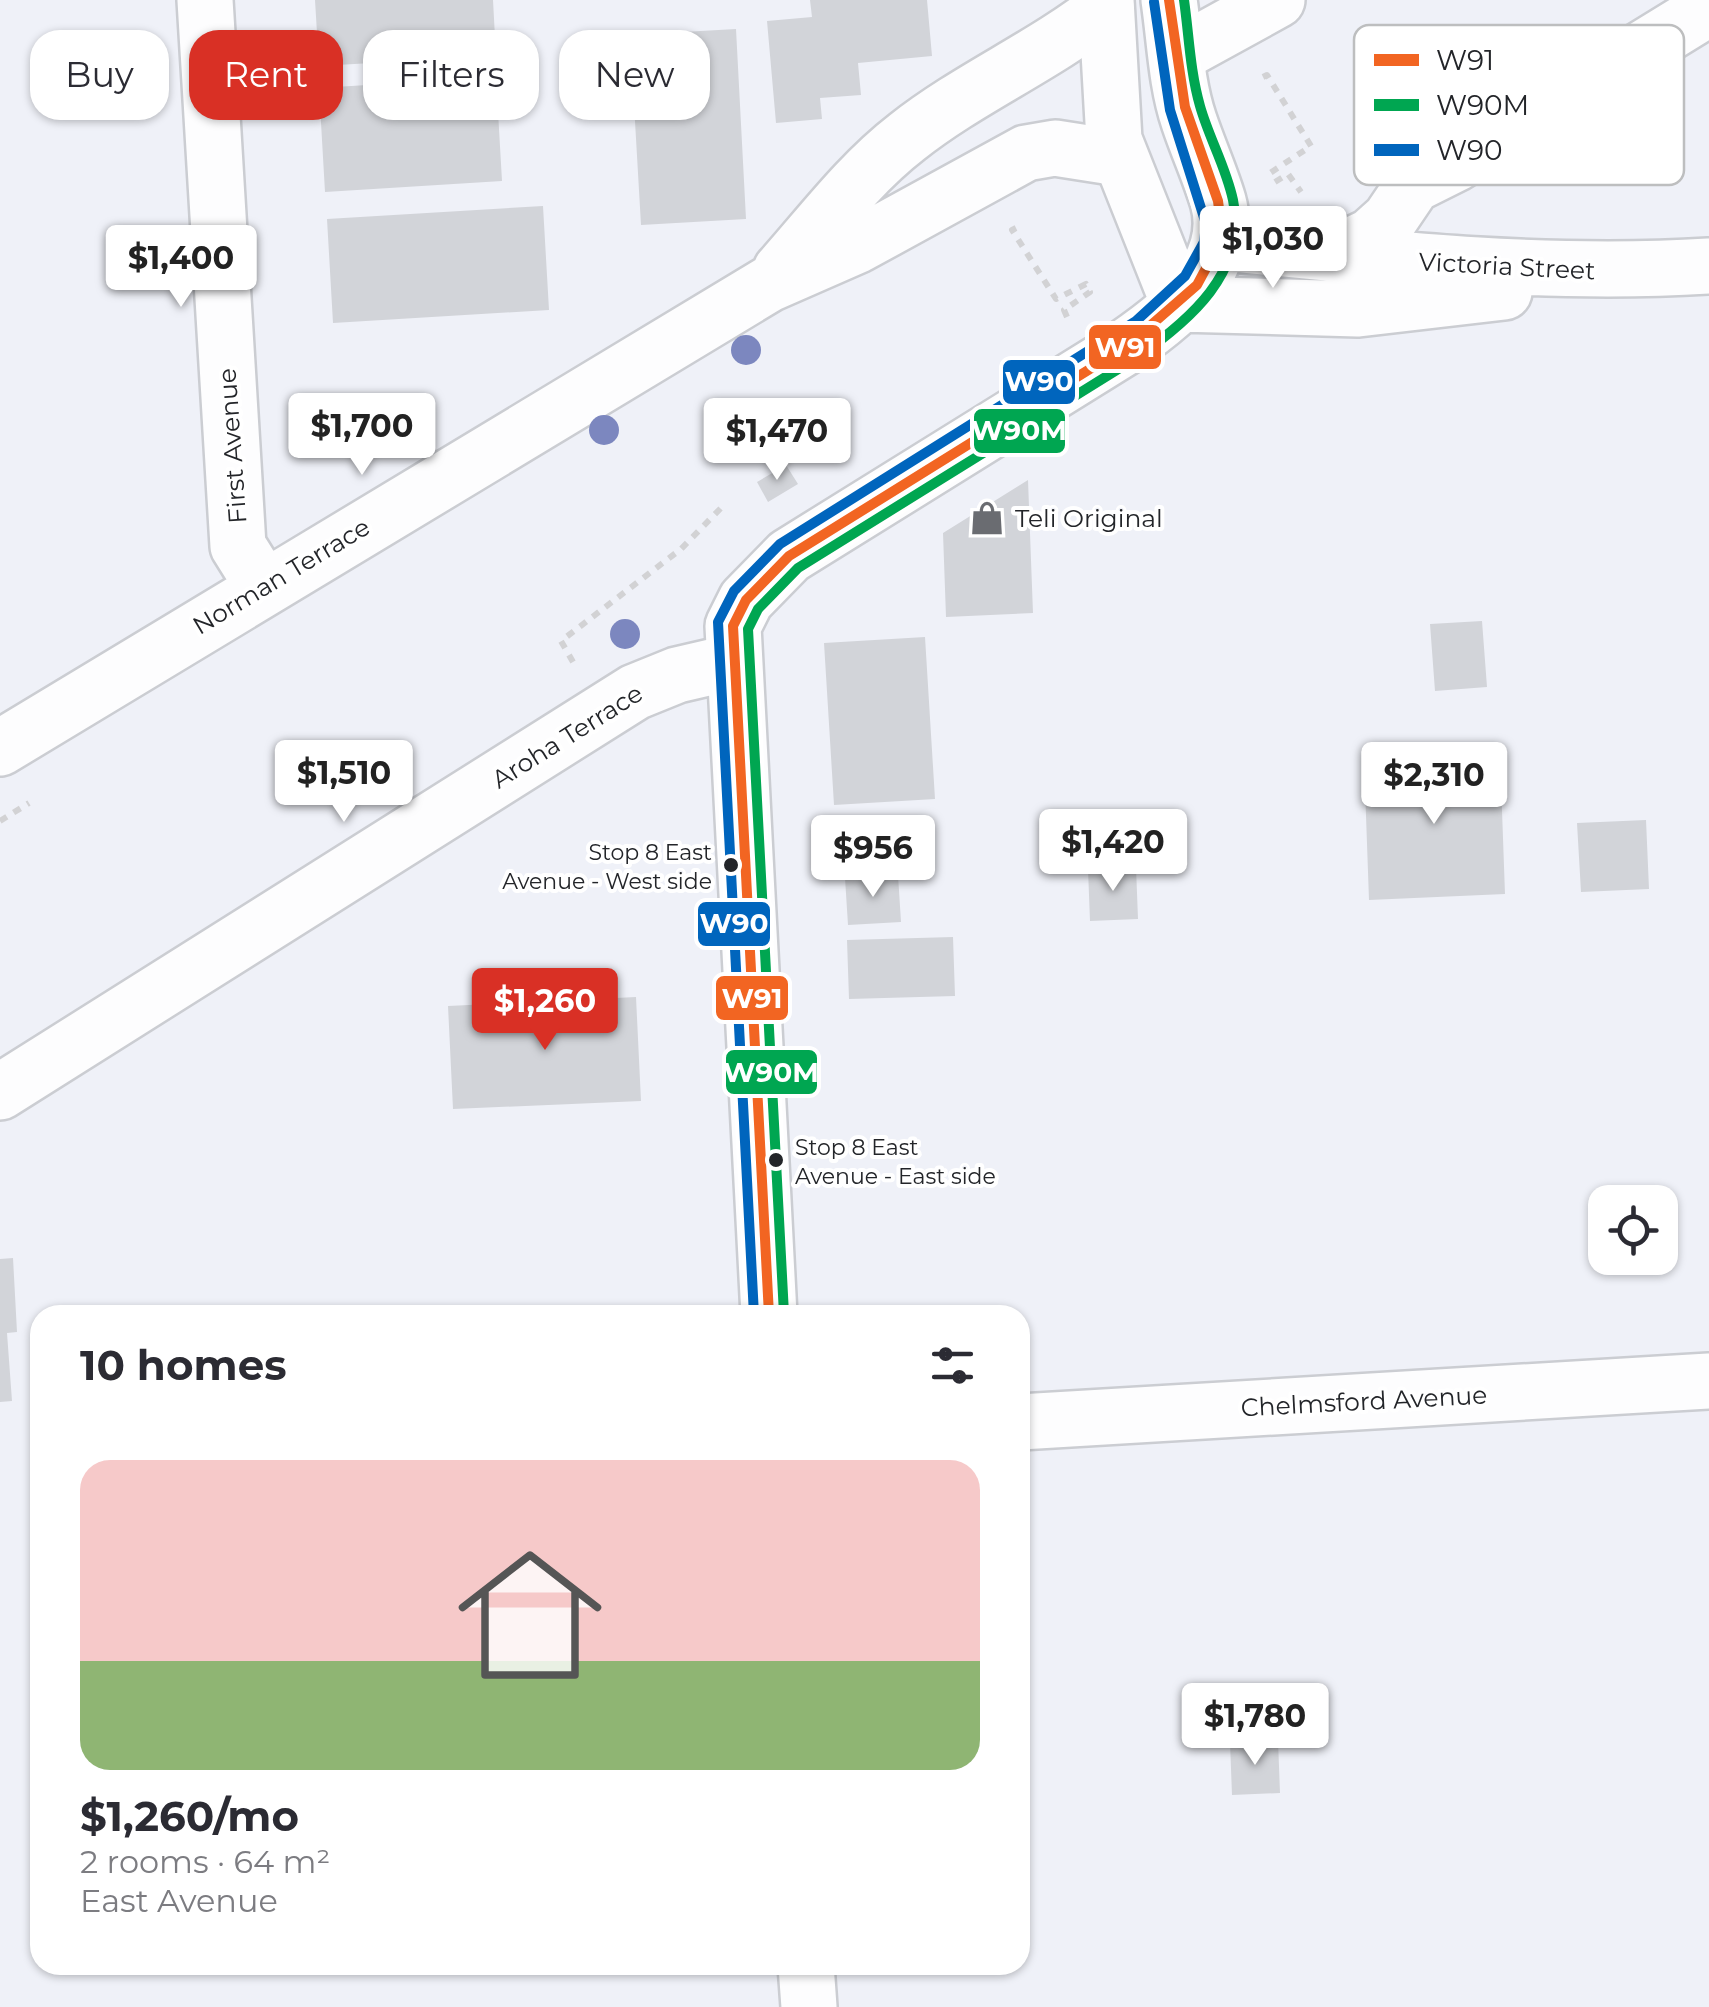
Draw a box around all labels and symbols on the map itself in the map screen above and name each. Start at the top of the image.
legend [1354,25,1684,185]
text: W91 [1436,43,1494,77]
text: W90M [1436,88,1529,122]
text: W90 [1436,133,1503,167]
pin: $1,030 [1192,206,1354,291]
pin: $1,400 [100,225,262,310]
street label: Victoria Street [1418,246,1596,286]
line badge: W91 [1087,323,1163,371]
text: W91 [1094,330,1156,364]
line badge: W90 [1001,358,1077,406]
text: W90 [1004,364,1074,398]
street label: First Avenue [212,367,252,525]
pin: $1,700 [281,393,443,478]
pin: $1,470 [696,398,858,483]
line badge: W90M [972,407,1067,455]
text: W90M [971,413,1067,447]
shop icon: Teli Original [968,499,1006,537]
place label: Teli Original [1015,503,1163,533]
street label: Norman Terrace [187,511,375,641]
street label: Aroha Terrace [486,678,648,794]
pin: $1,510 [263,740,425,825]
pin: $2,310 [1353,742,1515,827]
pin: $1,420 [1032,809,1194,894]
pin: $956 [814,815,932,900]
place label: Stop 8 East Avenue - West side [502,839,712,895]
marker: Stop 8 East Avenue - West side [721,855,741,875]
line badge: W90 [696,900,772,948]
text: W90 [699,906,769,940]
pin: $1,260 [464,968,626,1053]
line badge: W91 [714,974,790,1022]
text: W91 [721,981,783,1015]
line badge: W90M [724,1048,819,1096]
text: W90M [723,1055,819,1089]
place label: Stop 8 East Avenue - East side [795,1134,996,1190]
marker: Stop 8 East Avenue - East side [766,1150,786,1170]
street label: Chelmsford Avenue [1240,1380,1488,1422]
pin: $1,780 [1174,1683,1336,1768]

